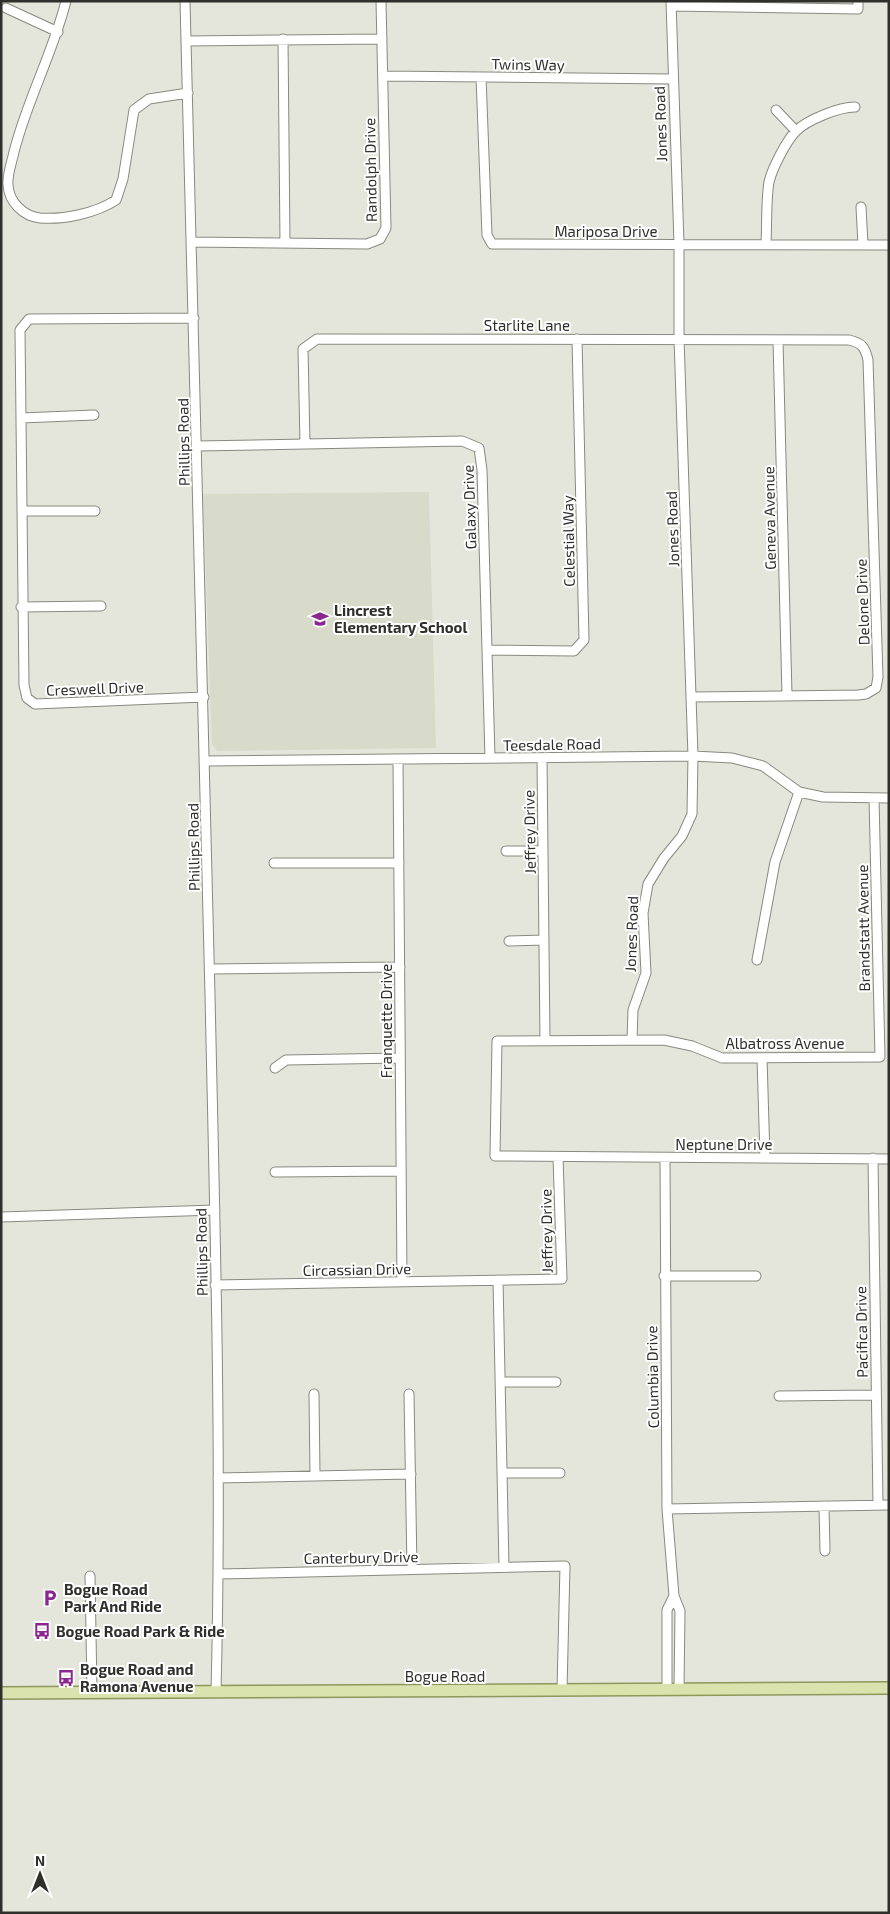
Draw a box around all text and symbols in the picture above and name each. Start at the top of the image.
street label: Twins Way [491,54,565,74]
street label: Jones Road [650,86,670,162]
street label: Randolph Drive [360,118,380,222]
street label: Mariposa Drive [554,222,658,240]
street label: Starlite Lane [484,316,570,334]
street label: Phillips Road [173,398,193,486]
street label: Galaxy Drive [459,464,479,550]
street label: Geneva Avenue [759,466,779,570]
street label: Jones Road [662,491,682,567]
street label: Celestial Way [558,495,578,587]
street label: Delone Drive [851,558,873,646]
place label: Lincrest Elementary School [334,601,467,637]
school or university icon: Lincrest Elementary School [310,609,330,629]
street label: Creswell Drive [46,677,144,699]
street label: Teesdale Road [503,734,601,754]
street label: Jeffrey Drive [519,790,539,874]
street label: Phillips Road [183,803,203,891]
street label: Brandstatt Avenue [853,864,873,992]
street label: Jones Road [621,896,641,972]
street label: Franquette Drive [377,964,395,1078]
street label: Albatross Avenue [725,1034,845,1052]
street label: Neptune Drive [675,1135,773,1153]
street label: Jeffrey Drive [536,1189,556,1273]
street label: Phillips Road [191,1208,211,1296]
street label: Circassian Drive [303,1259,411,1279]
street label: Pacifica Drive [851,1286,871,1378]
street label: Columbia Drive [642,1326,662,1428]
street label: Canterbury Drive [303,1547,419,1567]
place label: Bogue Road Park And Ride [64,1580,162,1615]
parking icon: Bogue Road Park And Ride [40,1588,60,1608]
bus stop icon: Bogue Road Park & Ride [32,1621,52,1641]
place label: Bogue Road Park & Ride [56,1622,225,1640]
place label: Bogue Road and Ramona Avenue [80,1660,194,1695]
street label: Bogue Road [405,1667,485,1685]
bus stop icon: Bogue Road and Ramona Avenue [56,1668,76,1688]
north arrow [15,1849,65,1899]
text: N [35,1852,45,1869]

